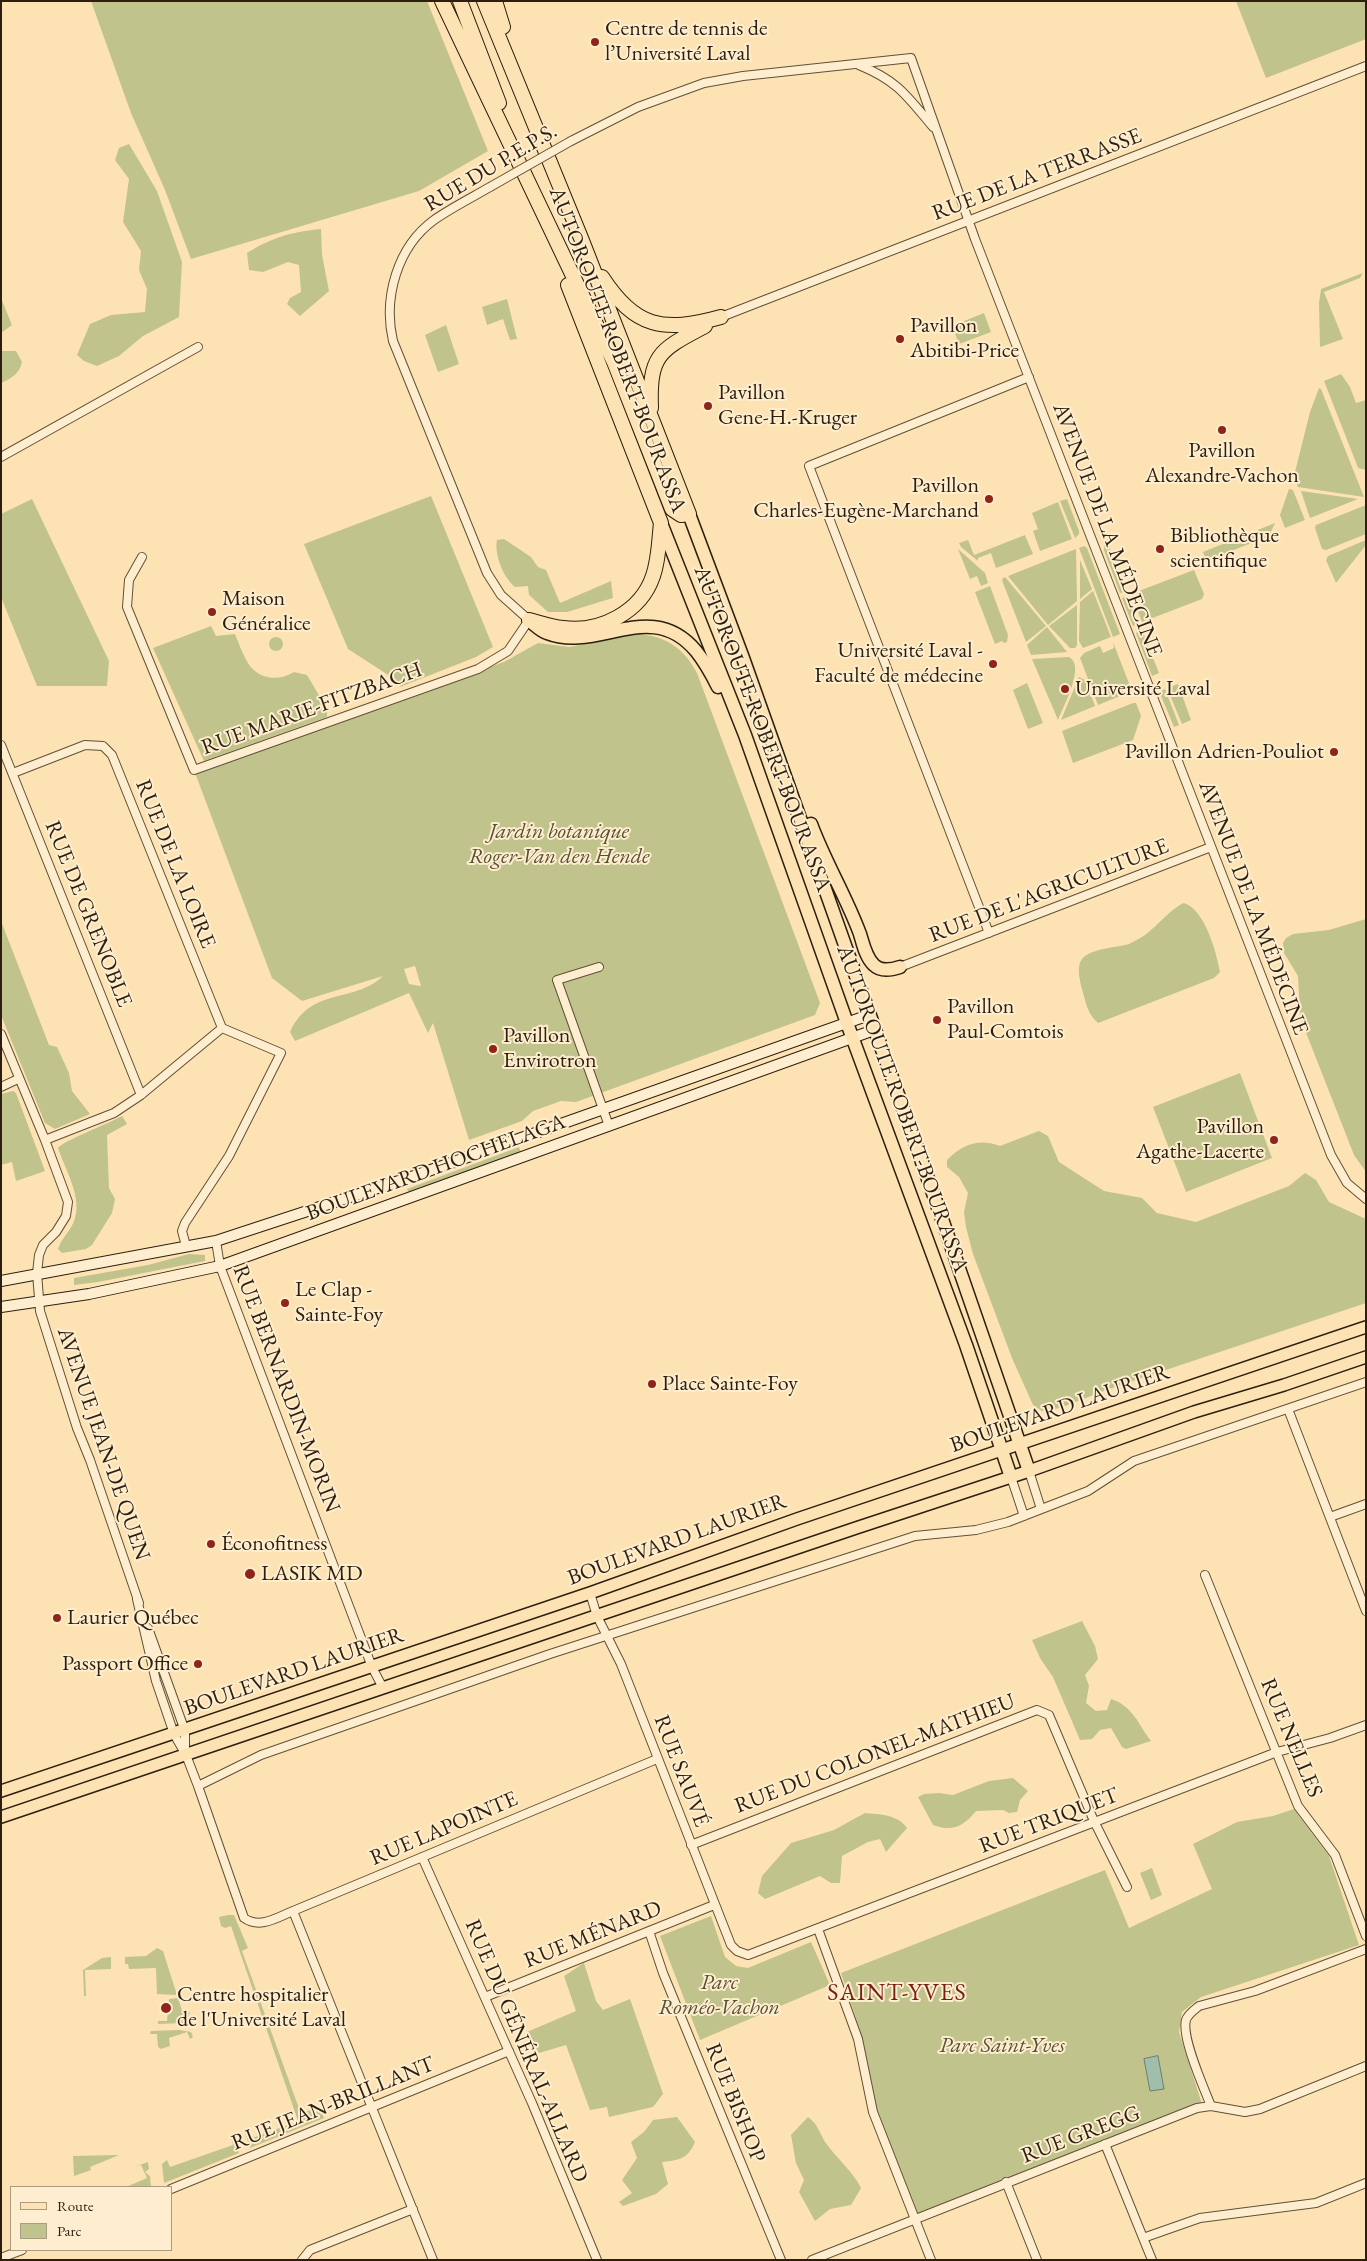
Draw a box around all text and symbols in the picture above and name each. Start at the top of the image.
place label: Centre de tennis de l’Université Laval [605,16,767,68]
marker: Centre de tennis de l’Université Laval [589,36,601,48]
street label: RUE DU P.E.P.S. [420,118,562,218]
street label: RUE DE LA TERRASSE [929,123,1145,227]
street label: AUTOROUTE ROBERT-BOURASSA [543,183,691,517]
place label: Pavillon Abitibi-Price [910,313,1019,364]
marker: Pavillon Abitibi-Price [894,333,906,345]
place label: Pavillon Gene-H.-Kruger [718,380,857,432]
street label: AVENUE DE LA MÉDECINE [1046,399,1168,661]
marker: Pavillon Gene-H.-Kruger [702,400,714,412]
marker: Pavillon Alexandre-Vachon [1216,424,1228,436]
place label: Pavillon Alexandre-Vachon [1145,438,1299,490]
place label: Pavillon Charles-Eugène-Marchand [753,473,979,524]
marker: Pavillon Charles-Eugène-Marchand [983,493,995,505]
place label: Bibliothèque scientifique [1170,523,1279,574]
marker: Bibliothèque scientifique [1154,543,1166,555]
street label: AUTOROUTE ROBERT-BOURASSA [688,562,836,896]
place label: Maison Généralice [222,586,311,638]
marker: Maison Généralice [206,606,218,618]
place label: Université Laval - Faculté de médecine [814,638,983,689]
street label: RUE MARIE-FITZBACH [198,657,426,761]
marker: Université Laval - Faculté de médecine [987,658,999,670]
place label: Université Laval [1075,676,1210,702]
marker: Université Laval [1059,683,1071,695]
place label: Pavillon Adrien-Pouliot [1125,739,1324,765]
marker: Pavillon Adrien-Pouliot [1328,746,1340,758]
street label: RUE DE LA LOIRE [129,776,221,952]
street label: AVENUE DE LA MÉDECINE [1192,777,1314,1039]
street label: RUE DE GRENOBLE [39,817,137,1011]
park label: Jardin botanique Roger-Van den Hende [468,819,650,870]
street label: RUE DE L'AGRICULTURE [926,833,1172,949]
street label: AUTOROUTE ROBERT-BOURASSA [830,941,974,1277]
place label: Pavillon Paul-Comtois [947,994,1064,1046]
marker: Pavillon Paul-Comtois [931,1014,943,1026]
place label: Pavillon Envirotron [503,1023,596,1074]
marker: Pavillon Envirotron [487,1043,499,1055]
street label: BOULEVARD HOCHELAGA [303,1109,569,1227]
place label: Pavillon Agathe-Lacerte [1136,1114,1264,1166]
marker: Pavillon Agathe-Lacerte [1268,1134,1280,1146]
street label: RUE BERNARDIN-MORIN [227,1262,345,1516]
place label: Le Clap - Sainte-Foy [295,1277,383,1328]
marker: Le Clap - Sainte-Foy [279,1297,291,1309]
street label: AVENUE JEAN-DE QUEN [51,1324,155,1564]
street label: BOULEVARD LAURIER [947,1359,1173,1459]
place label: Place Sainte-Foy [662,1371,798,1397]
marker: Place Sainte-Foy [646,1378,658,1390]
street label: BOULEVARD LAURIER [564,1488,790,1592]
place label: Éconofitness [221,1531,327,1557]
marker: Éconofitness [205,1538,217,1550]
place label: LASIK MD [261,1561,363,1587]
marker: LASIK MD [243,1567,257,1581]
place label: Laurier Québec [67,1605,199,1631]
marker: Laurier Québec [51,1612,63,1624]
street label: BOULEVARD LAURIER [181,1622,407,1722]
place label: Passport Office [62,1651,188,1677]
marker: Passport Office [192,1658,204,1670]
street label: RUE NELLES [1254,1674,1328,1802]
street label: RUE DU COLONEL-MATHIEU [731,1688,1019,1820]
street label: RUE SAUVÉ [648,1711,714,1831]
street label: RUE TRIQUET [976,1782,1122,1860]
street label: RUE LAPOINTE [366,1786,522,1872]
street label: RUE MÉNARD [520,1895,666,1975]
street label: RUE DU GÉNÉRAL-ALLARD [458,1915,594,2187]
park label: Parc Roméo-Vachon [658,1970,780,2022]
district label: SAINT-YVES [826,1979,968,2007]
place label: Centre hospitalier de l'Université Laval [177,1982,346,2034]
marker: Centre hospitalier de l'Université Laval [159,2001,173,2015]
park label: Parc Saint-Yves [939,2033,1065,2059]
street label: RUE BISHOP [699,2040,771,2166]
street label: RUE JEAN-BRILLANT [228,2051,438,2157]
street label: RUE GREGG [1018,2100,1144,2170]
legend [10,2186,172,2251]
text: Route [57,2196,94,2215]
text: Parc [57,2221,82,2240]

